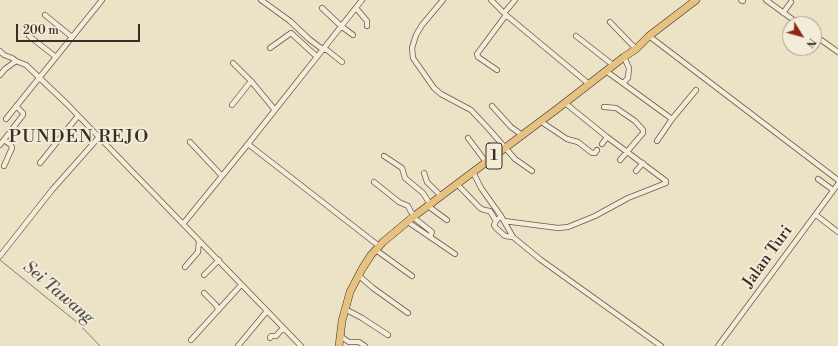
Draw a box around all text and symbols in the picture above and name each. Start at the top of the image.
scale bar [18,16,142,42]
north arrow [782,16,822,56]
text: 200 m [23,23,59,38]
text: N [803,35,819,50]
district label: PUNDEN REJO [9,127,149,149]
road number: 1 [486,143,502,169]
street label: Jalan Turi [739,222,797,292]
water label: Sei Tawang [18,257,98,329]

